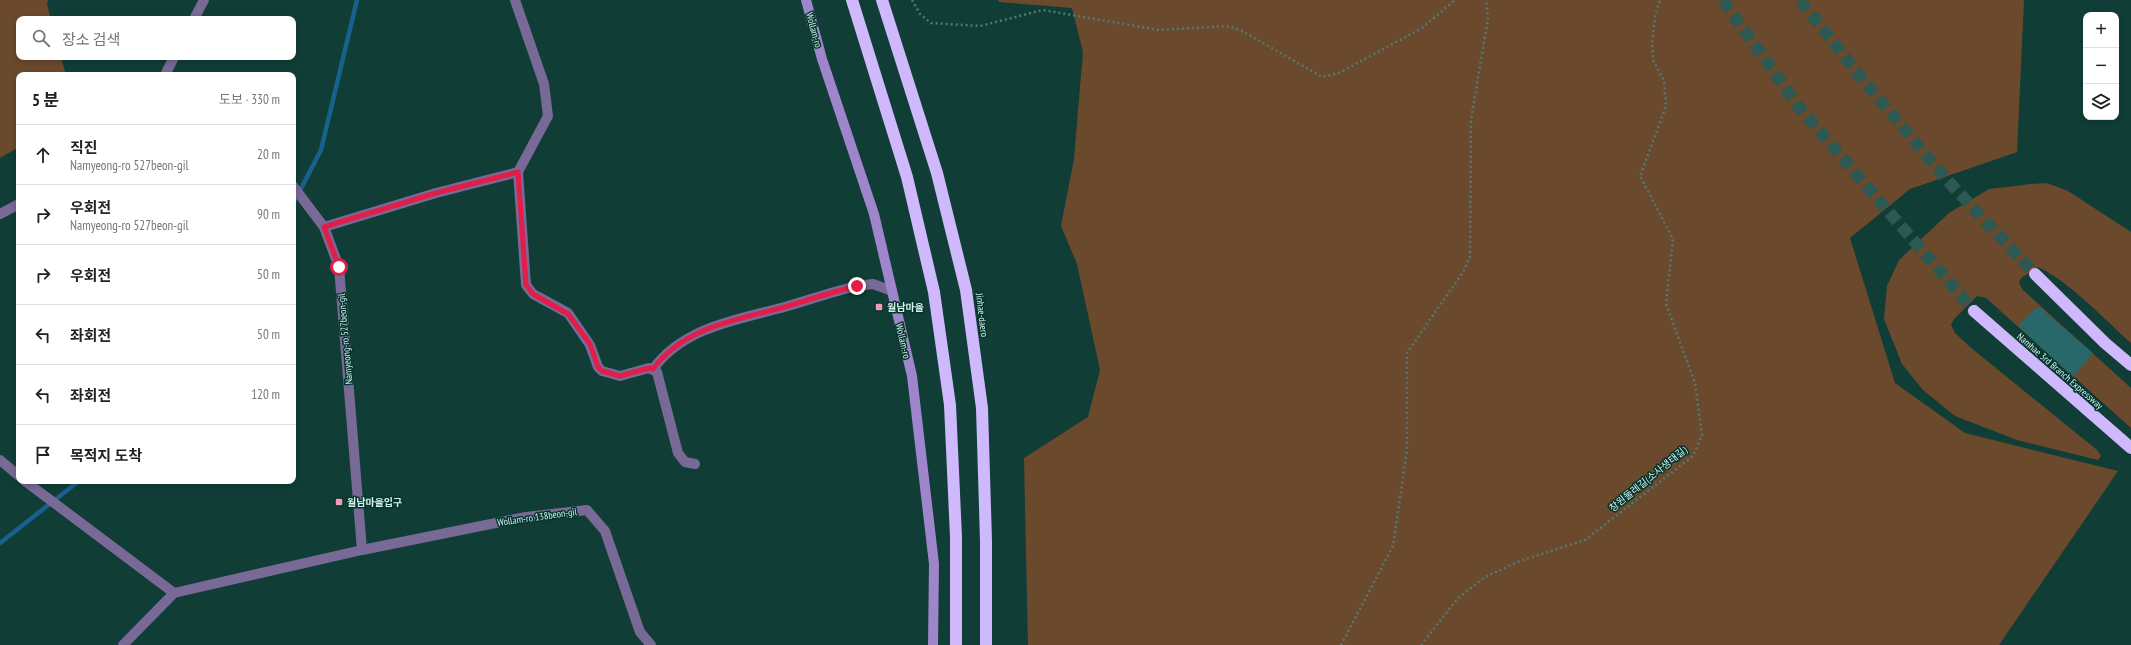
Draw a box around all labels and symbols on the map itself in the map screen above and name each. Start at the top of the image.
street label: Wollam-ro [803,11,825,49]
route start [330,258,348,276]
route end [848,277,866,295]
street label: Jinhae-daero [973,291,991,338]
street label: Namyeong-ro 527beon-gil [334,292,355,385]
place label: 월남마을 [887,301,924,314]
marker: 월남마을 [874,302,884,312]
street label: Wollam-ro [893,322,913,360]
street label: Namhae 3rd Branch Expressway [2014,330,2106,412]
street label: 창원둘레길(소사생태길) [1606,443,1690,514]
place label: 월남마을입구 [347,496,402,509]
marker: 월남마을입구 [334,497,344,507]
street label: Wollam-ro 138beon-gil [496,505,578,529]

